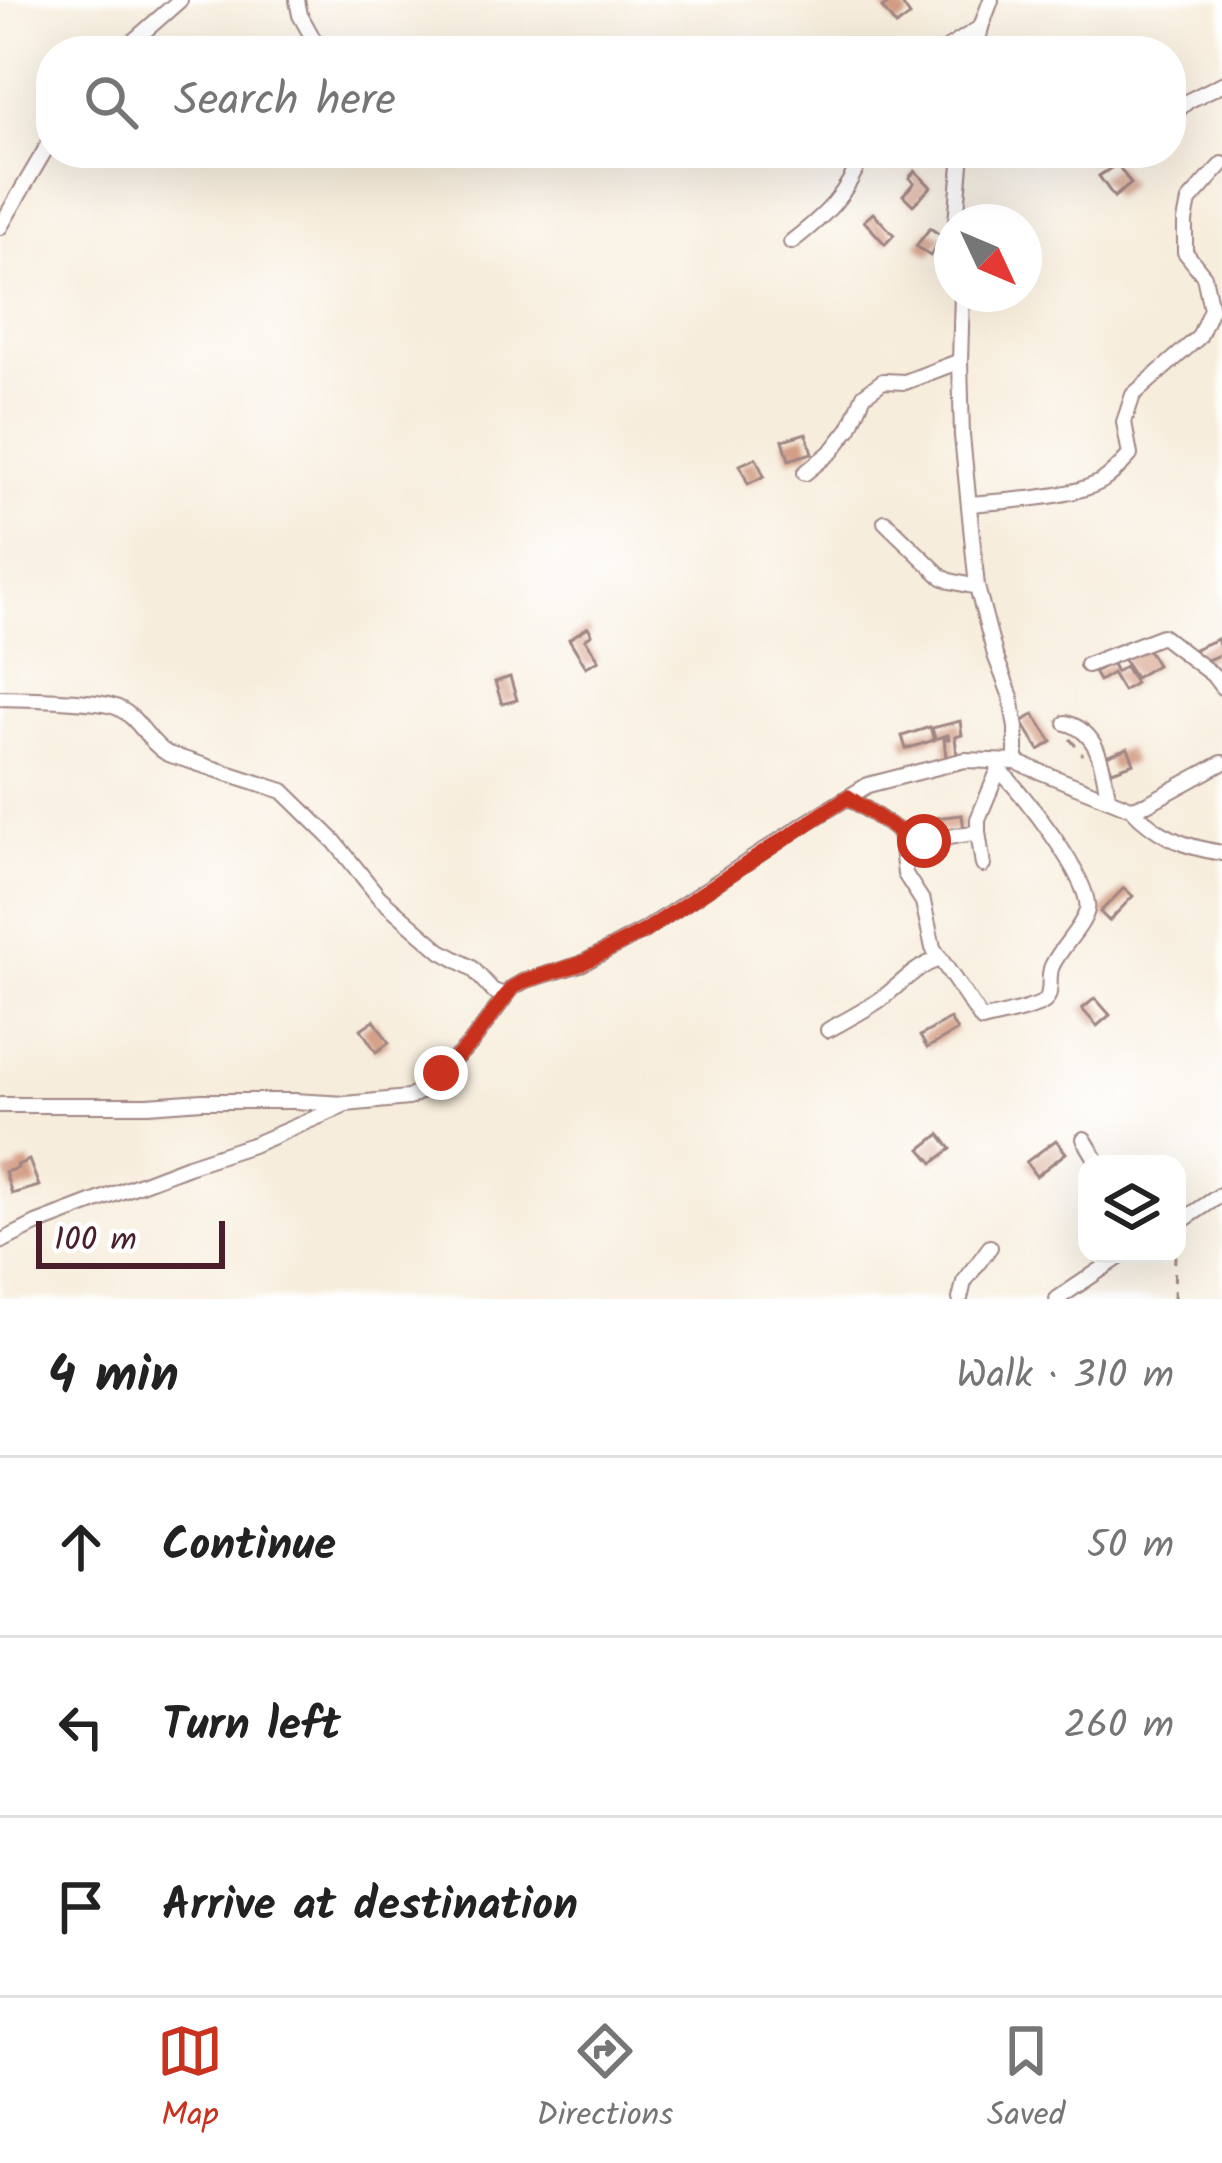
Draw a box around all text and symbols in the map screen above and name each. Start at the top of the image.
search box [36,36,1186,168]
text: Search here [174,66,396,138]
icon: search [78,69,144,135]
north arrow [934,204,1042,312]
route start [897,814,951,868]
route end [414,1046,468,1100]
map controls [1078,1155,1186,1263]
button: layers [1078,1155,1186,1263]
scale bar [36,1215,225,1268]
text: 100 m [54,1215,137,1268]
text: 4 min [48,1337,179,1418]
text: Walk · 310 m [956,1346,1174,1408]
text: Continue [162,1511,336,1583]
icon: ahead [48,1514,114,1580]
text: 50 m [1087,1516,1174,1578]
text: Turn left [162,1691,341,1763]
icon: left [48,1694,114,1760]
text: 260 m [1063,1696,1174,1758]
text: Arrive at destination [162,1871,578,1943]
icon: arrive [48,1874,114,1940]
tab: Map [157,2018,223,2143]
tab: Directions [536,2018,673,2143]
tab: Saved [987,2018,1065,2143]

